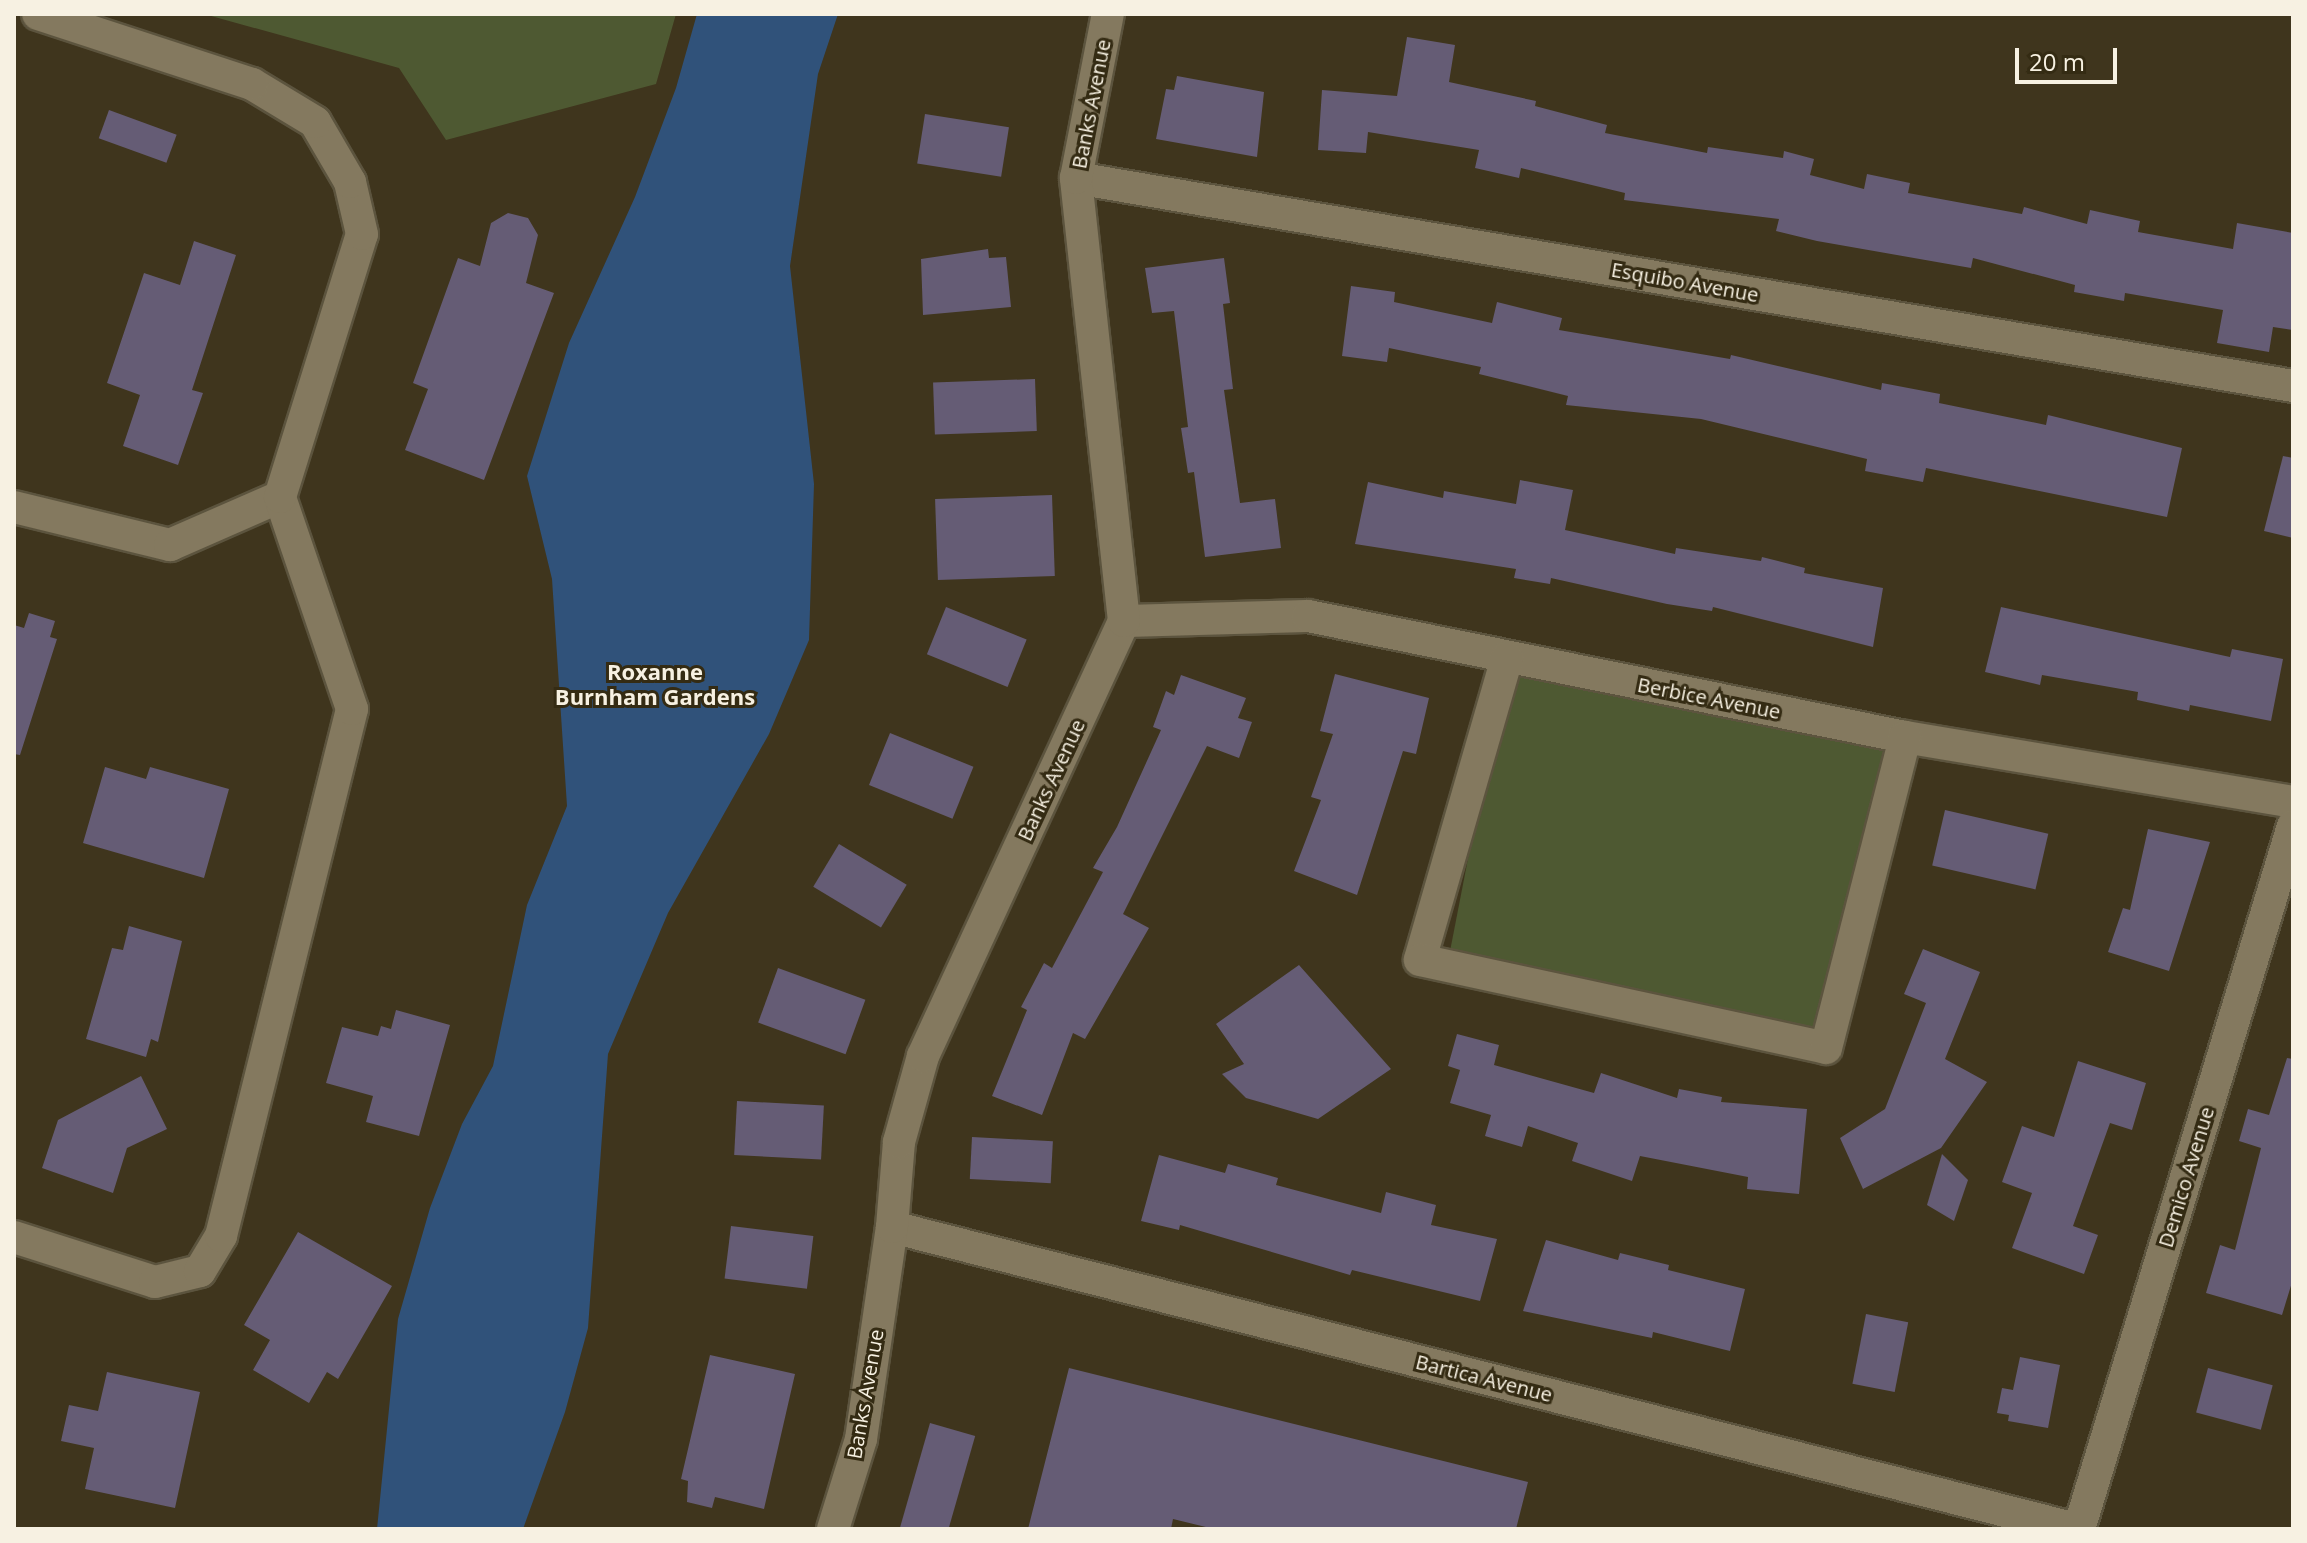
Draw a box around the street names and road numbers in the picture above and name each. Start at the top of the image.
street label: Banks Avenue [1067,37,1115,171]
street label: Esquibo Avenue [1609,257,1761,307]
street label: Berbice Avenue [1635,672,1783,724]
street label: Banks Avenue [1012,715,1090,845]
street label: Demico Avenue [2153,1104,2219,1250]
street label: Banks Avenue [842,1327,888,1461]
street label: Bartica Avenue [1413,1349,1555,1407]

